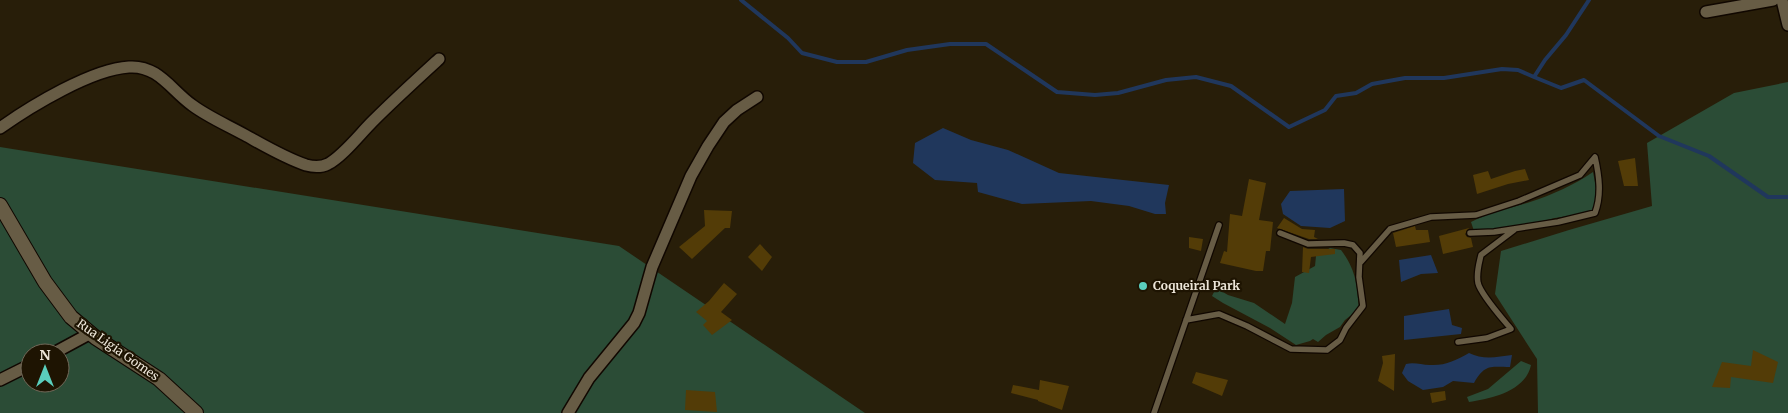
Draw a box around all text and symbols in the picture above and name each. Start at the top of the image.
place label: Coqueiral Park [1153,278,1240,293]
marker: Coqueiral Park [1137,280,1149,292]
street label: Rua Ligia Gomes [74,316,162,384]
north arrow [20,343,70,393]
text: N [39,346,51,364]

